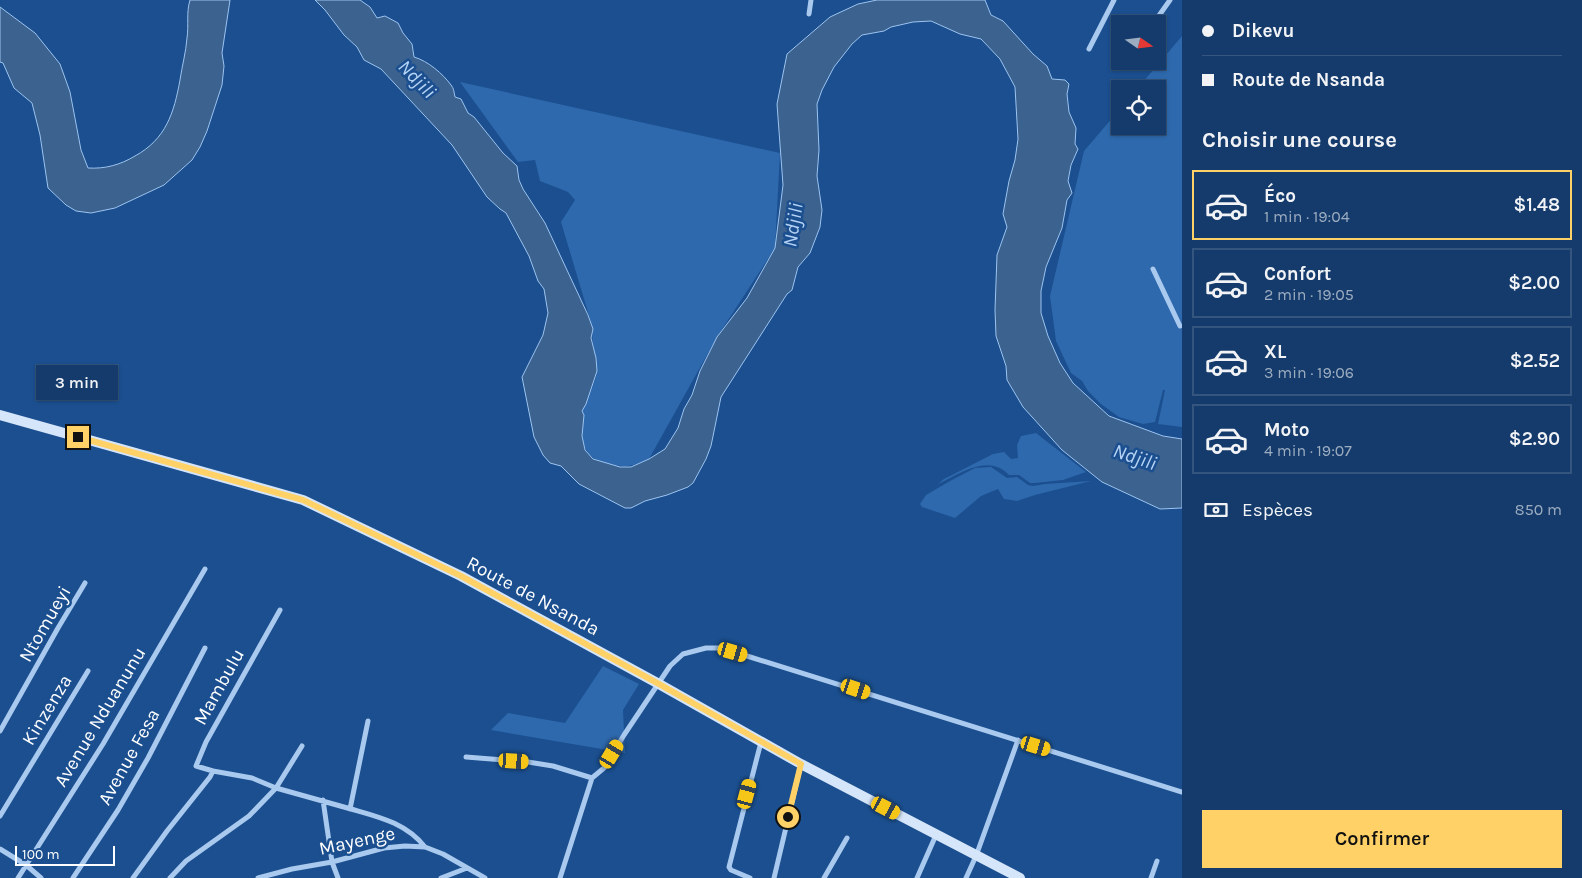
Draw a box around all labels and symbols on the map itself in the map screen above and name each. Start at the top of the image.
north arrow [1111,15,1166,70]
water label: Ndjili [393,55,441,103]
water label: Ndjili [778,201,808,249]
callout: 3 min [37,364,119,400]
route end [67,426,89,448]
water label: Ndjili [1110,439,1160,475]
street label: Route de Nsanda [463,552,603,640]
street label: Ntomueyi [14,582,76,666]
car [716,641,749,663]
street label: Avenue Nduanunu [50,643,150,791]
street label: Mambulu [189,645,249,729]
street label: Kinzenza [17,671,77,749]
car [839,677,872,701]
street label: Avenue Fesa [94,705,164,809]
car [1019,734,1052,758]
car [597,737,626,771]
car [498,753,529,769]
car [735,778,758,810]
car [869,794,902,822]
route start [777,806,799,828]
street label: Mayenge [317,822,397,860]
scale bar [15,843,115,866]

